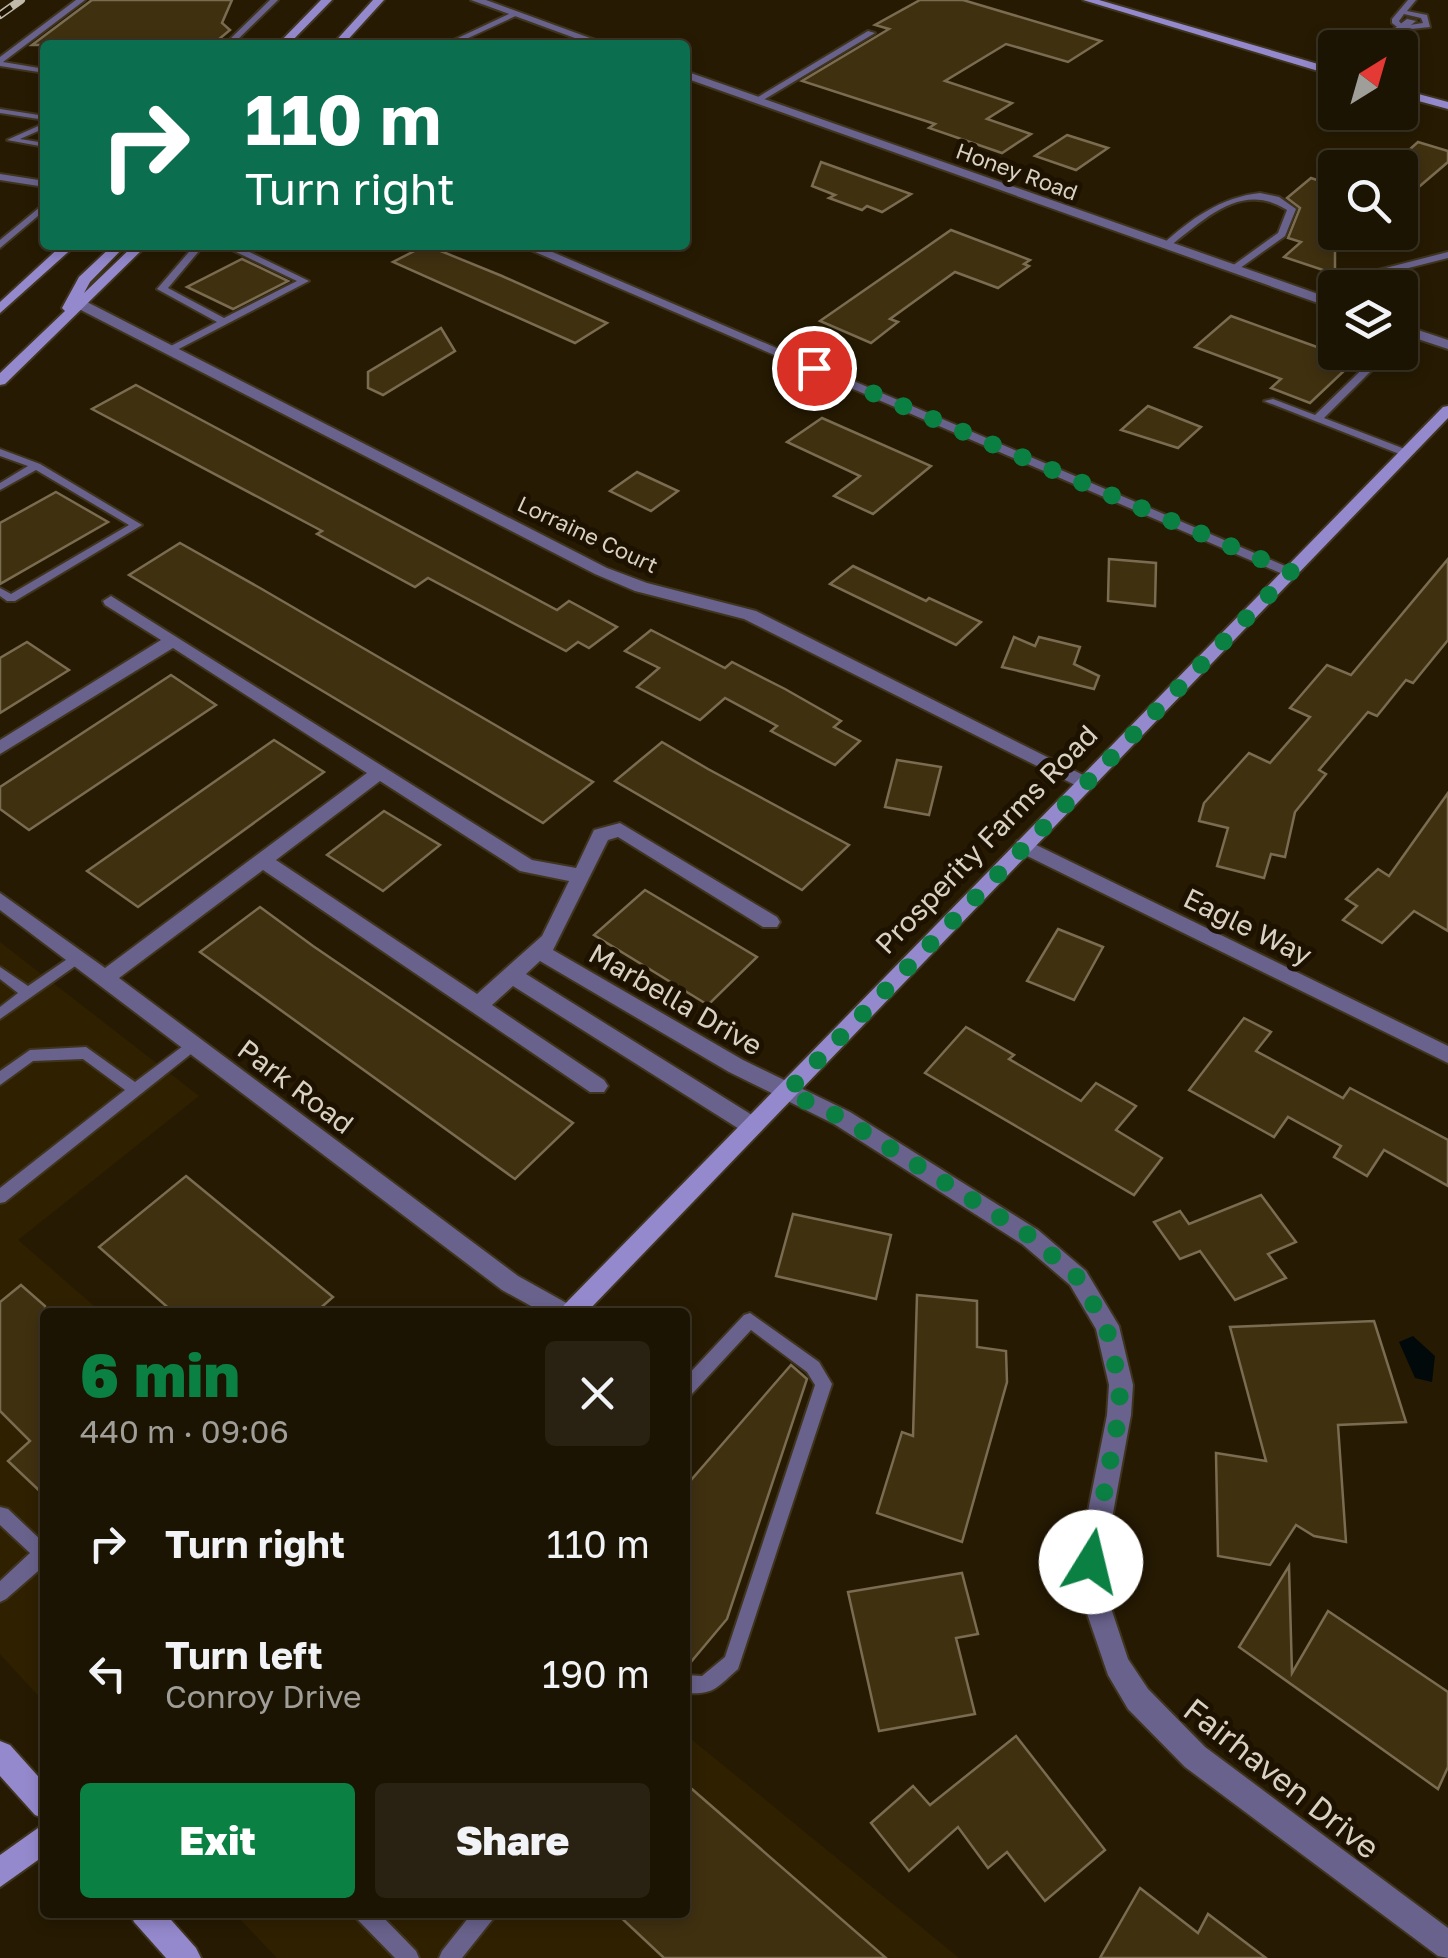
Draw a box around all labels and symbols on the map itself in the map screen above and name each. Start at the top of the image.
north arrow [1318,30,1418,130]
street label: Honey Road [952,137,1082,205]
pin [772,326,857,411]
street label: Lorraine Court [513,490,663,578]
street label: Prosperity Farms Road [868,718,1104,960]
street label: Eagle Way [1179,881,1318,971]
street label: Marbella Drive [584,936,768,1062]
street label: Park Road [232,1032,360,1140]
position arrow [1039,1510,1143,1614]
street label: Fairhaven Drive [1177,1690,1387,1866]

